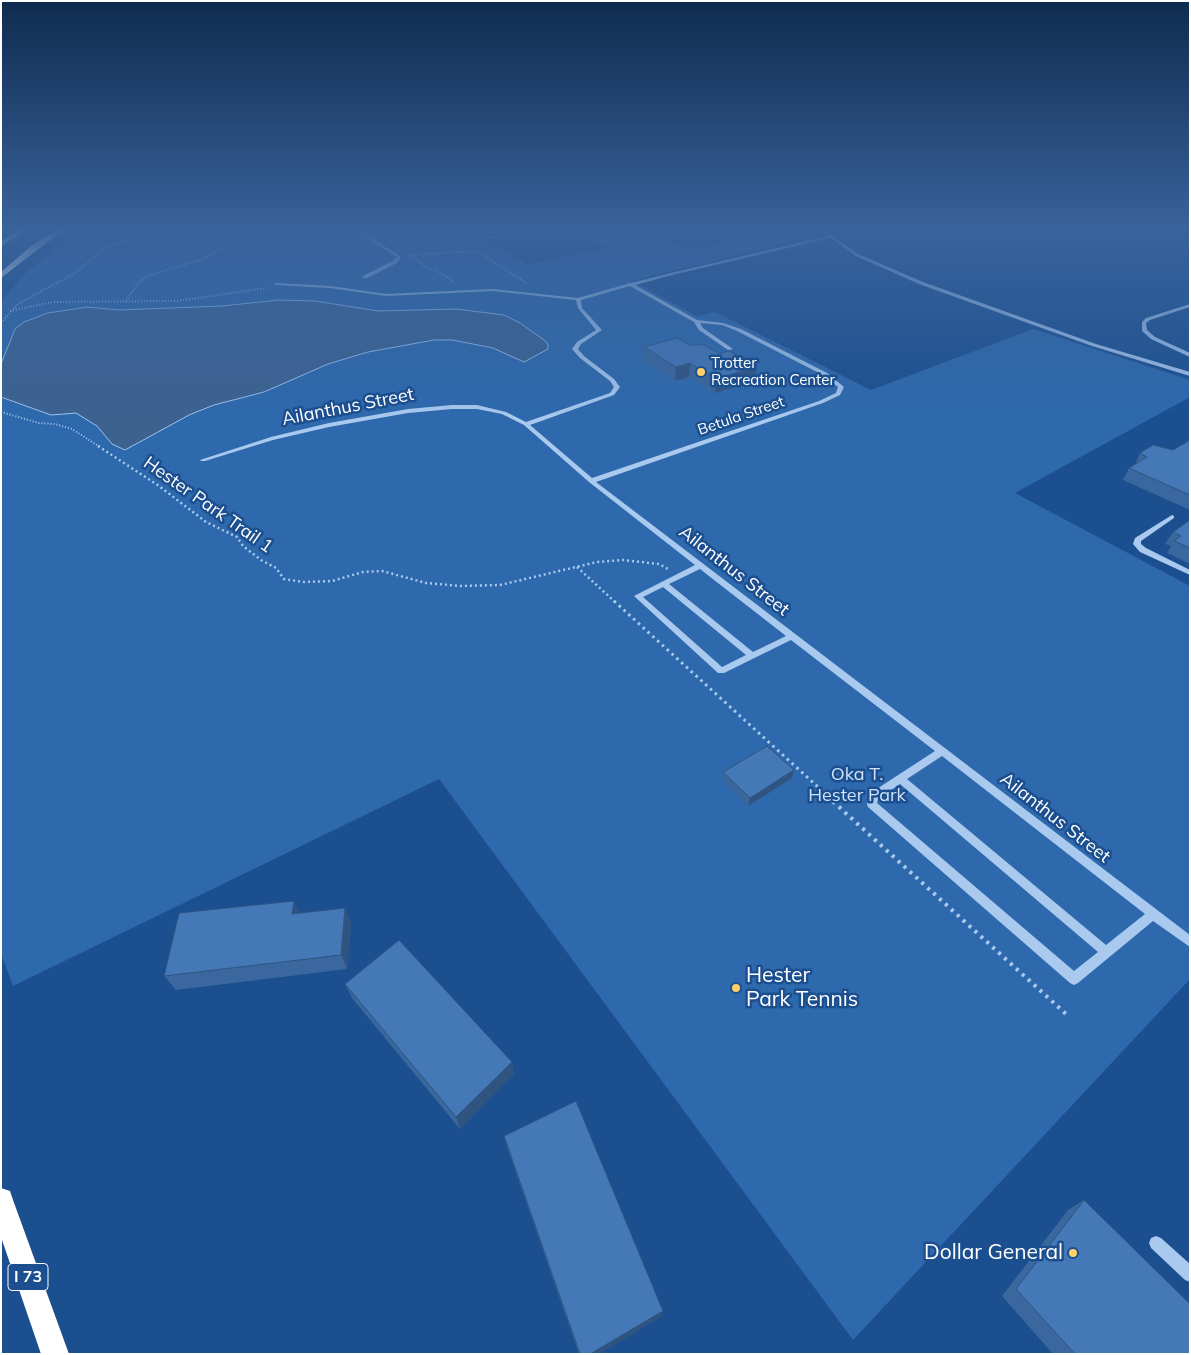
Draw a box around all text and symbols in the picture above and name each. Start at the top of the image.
place label: Trotter Recreation Center [711,354,835,389]
marker: Trotter Recreation Center [695,366,707,378]
street label: Ailanthus Street [280,384,416,430]
street label: Betula Street [695,393,787,439]
street label: Hester Park Trail 1 [139,452,277,558]
street label: Ailanthus Street [675,521,793,621]
park label: Oka T. Hester Park [808,764,906,806]
street label: Ailanthus Street [996,768,1114,868]
place label: Hester Park Tennis [746,963,858,1013]
marker: Hester Park Tennis [730,982,742,994]
place label: Dollar General [924,1240,1063,1266]
marker: Dollar General [1067,1247,1079,1259]
road number: I 73 [8,1264,48,1290]

